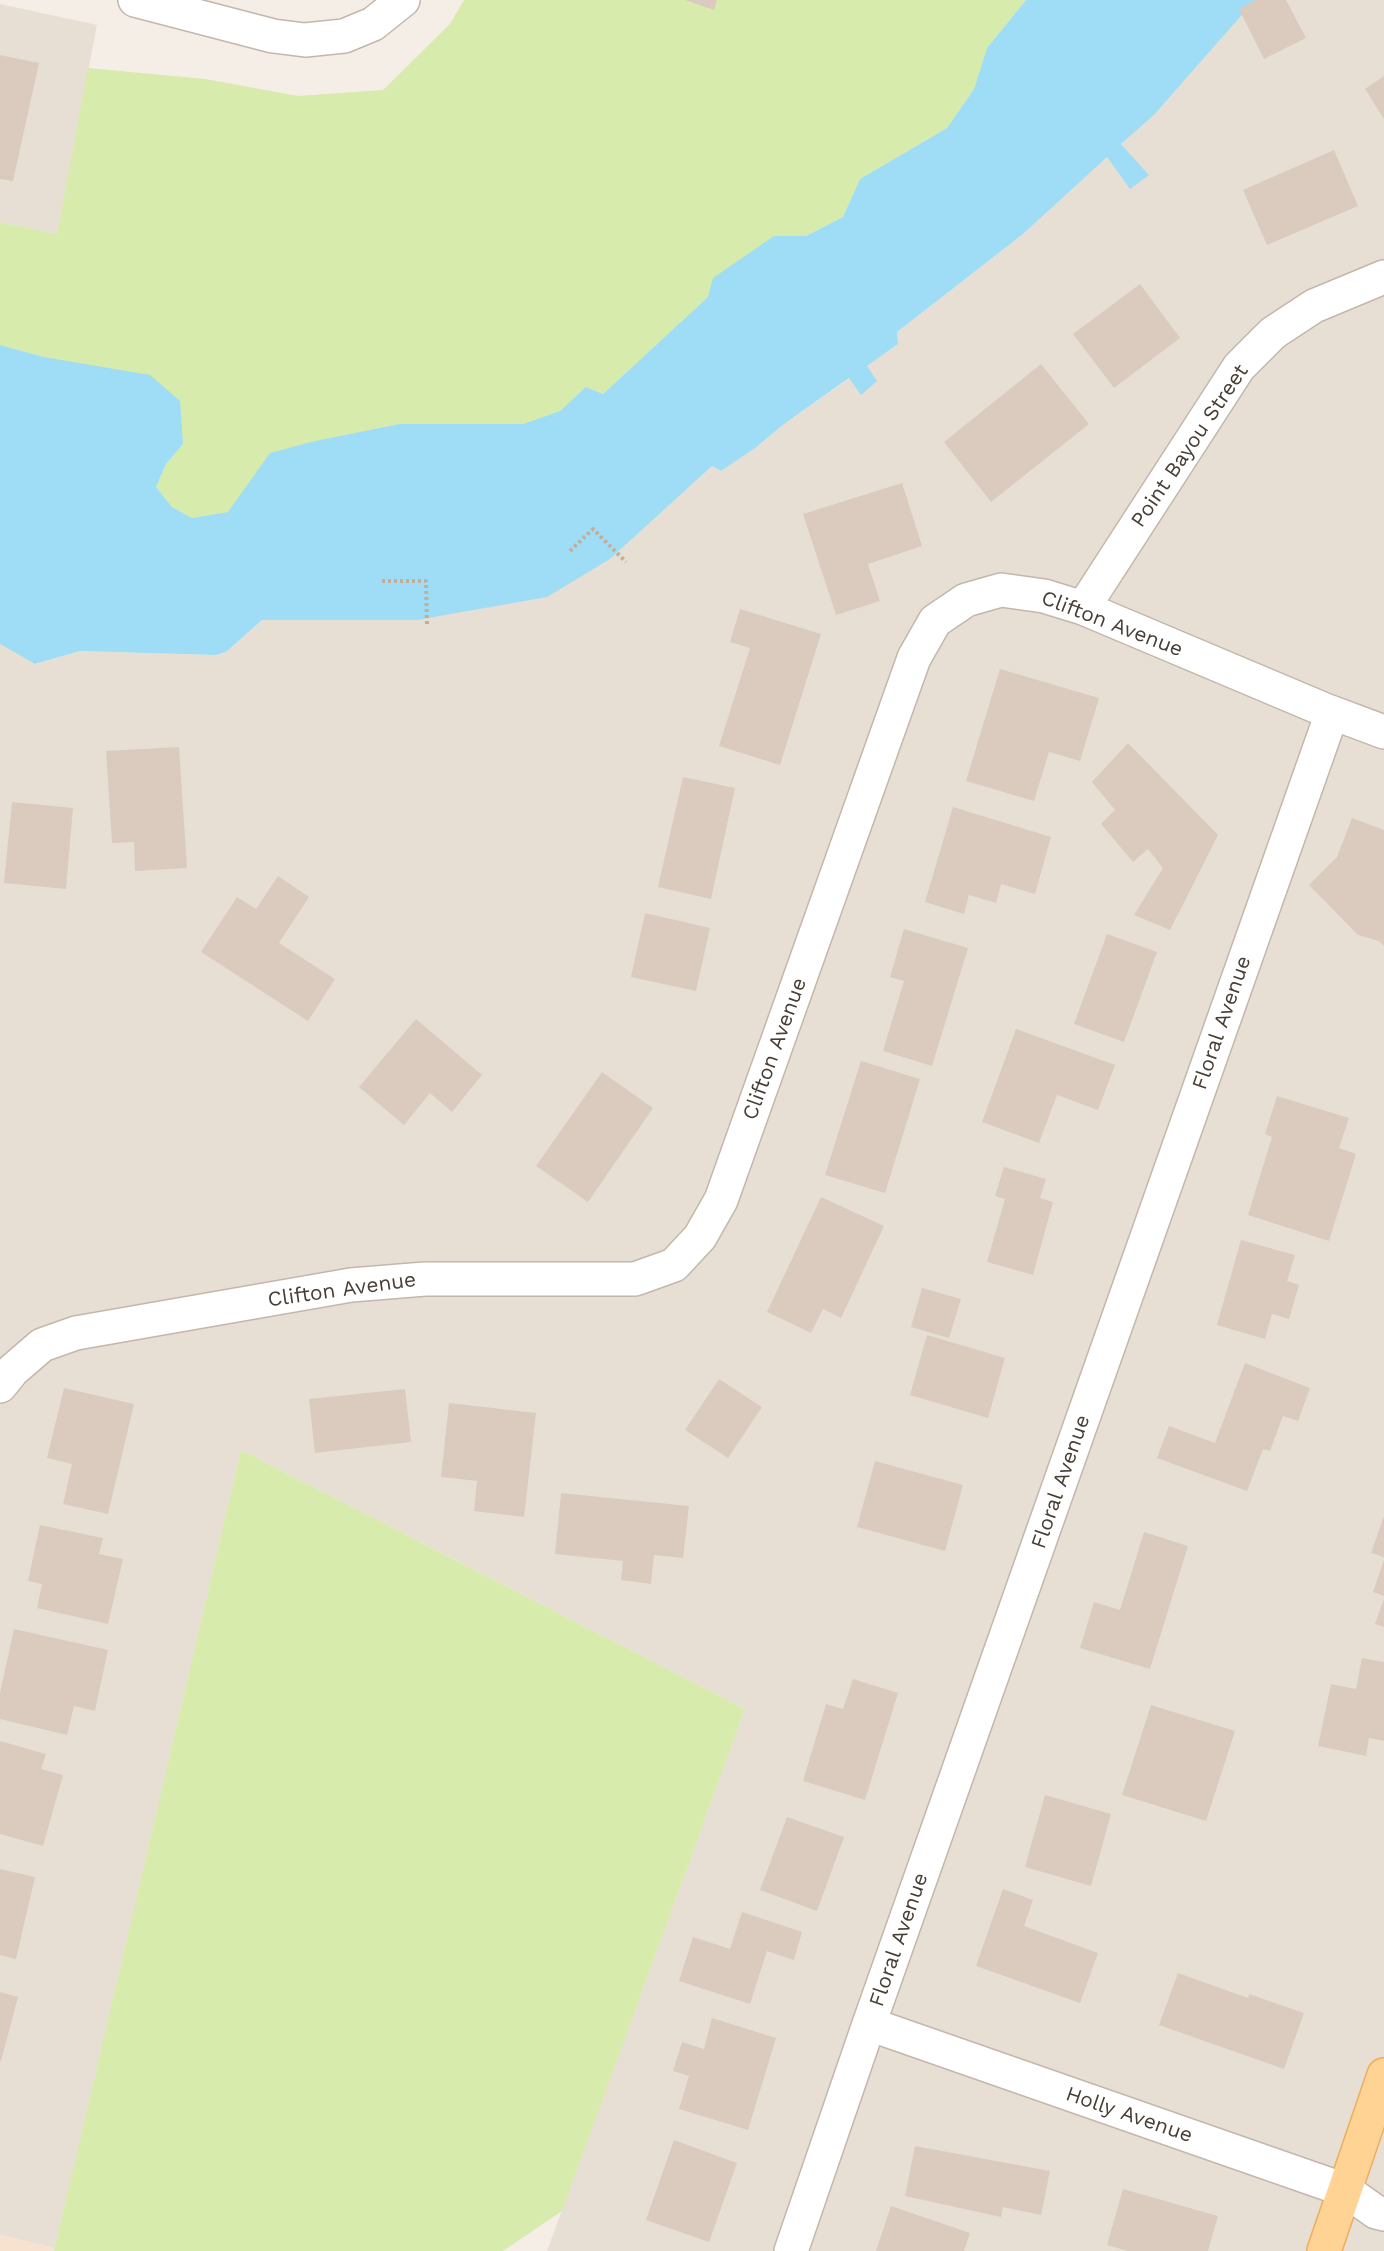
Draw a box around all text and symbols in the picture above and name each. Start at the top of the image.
street label: Point Bayou Street [1126,360,1254,532]
street label: Clifton Avenue [1038,585,1186,663]
street label: Floral Avenue [1187,953,1257,1093]
street label: Clifton Avenue [738,974,812,1124]
street label: Clifton Avenue [266,1267,418,1313]
street label: Floral Avenue [1026,1412,1096,1552]
street label: Floral Avenue [864,1870,934,2010]
street label: Holly Avenue [1062,2082,1196,2148]

